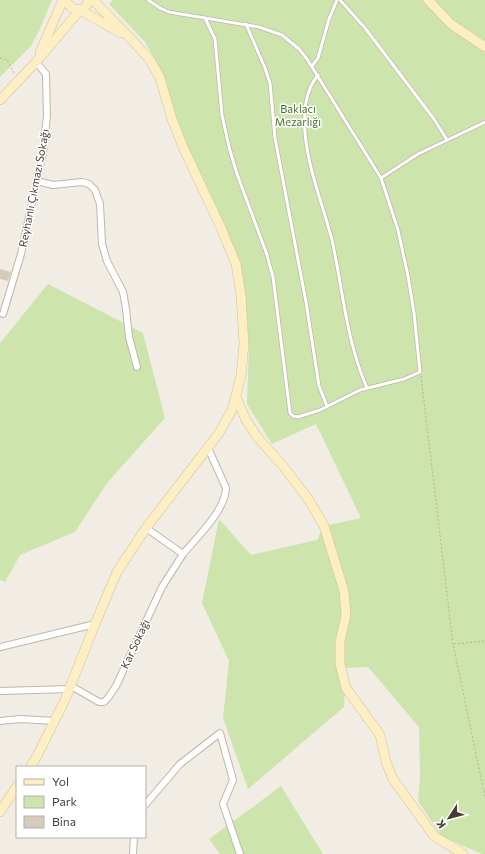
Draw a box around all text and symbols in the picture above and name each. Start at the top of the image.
park label: Baklacı Mezarlığı [275,102,321,128]
street label: Reyhanlı Çıkmazı Sokağı [16,128,51,248]
street label: Kar Sokağı [117,617,152,671]
legend [16,766,146,838]
text: Yol [52,774,69,788]
text: Park [52,794,78,808]
north arrow [429,798,469,838]
text: Bina [52,814,76,828]
text: K [433,817,448,831]

